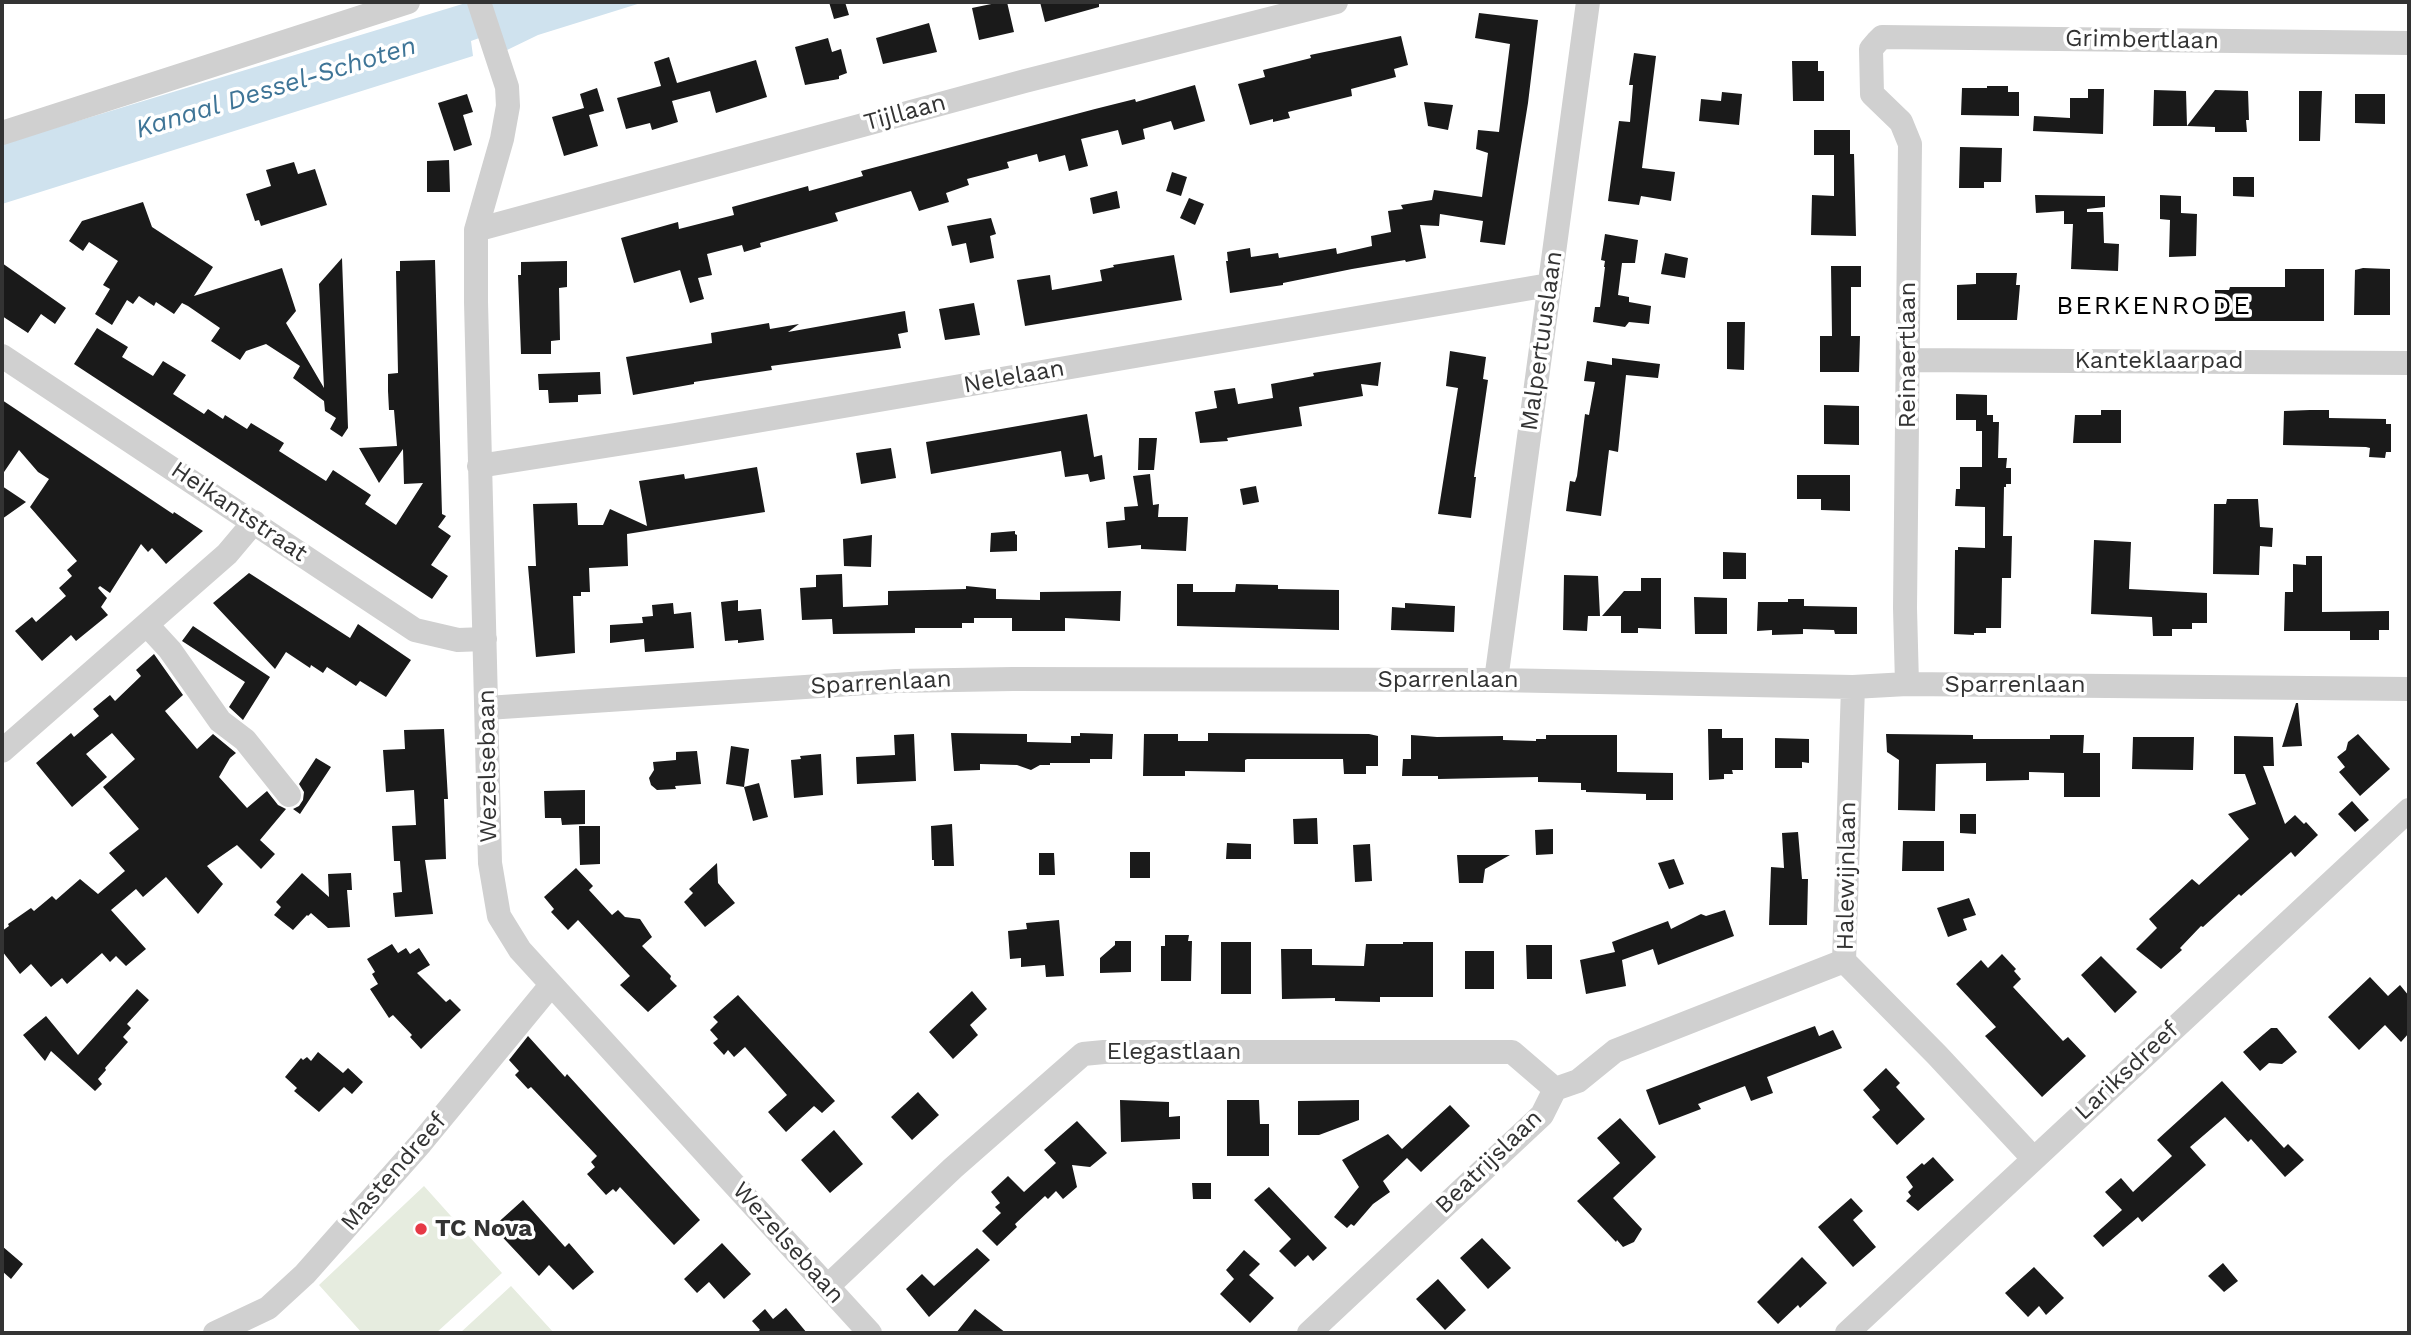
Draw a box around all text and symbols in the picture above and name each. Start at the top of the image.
street label: Grimbertlaan [2065,24,2219,56]
water label: Kanaal Dessel-Schoten [132,30,420,146]
street label: Tijllaan [861,88,949,138]
street label: Malpertuuslaan [1515,249,1569,433]
street label: Reinaertlaan [1894,282,1922,428]
district label: BERKENRODE [2058,290,2250,322]
street label: Kanteklaarpad [2074,347,2244,375]
street label: Nelelaan [961,354,1067,400]
street label: Heikantstraat [165,456,313,568]
street label: Sparrenlaan [810,665,952,701]
street label: Sparrenlaan [1377,666,1519,694]
street label: Sparrenlaan [1944,671,2086,699]
street label: Wezelsebaan [472,689,504,843]
street label: Halewijnlaan [1831,801,1863,951]
street label: Lariksdreef [2069,1016,2185,1126]
street label: Elegastlaan [1107,1038,1241,1066]
street label: Beatrijslaan [1430,1104,1548,1220]
street label: Mastendreef [335,1107,453,1237]
street label: Wezelsebaan [726,1176,850,1310]
place label: TC Nova [435,1215,532,1243]
marker: TC Nova [413,1221,429,1237]

